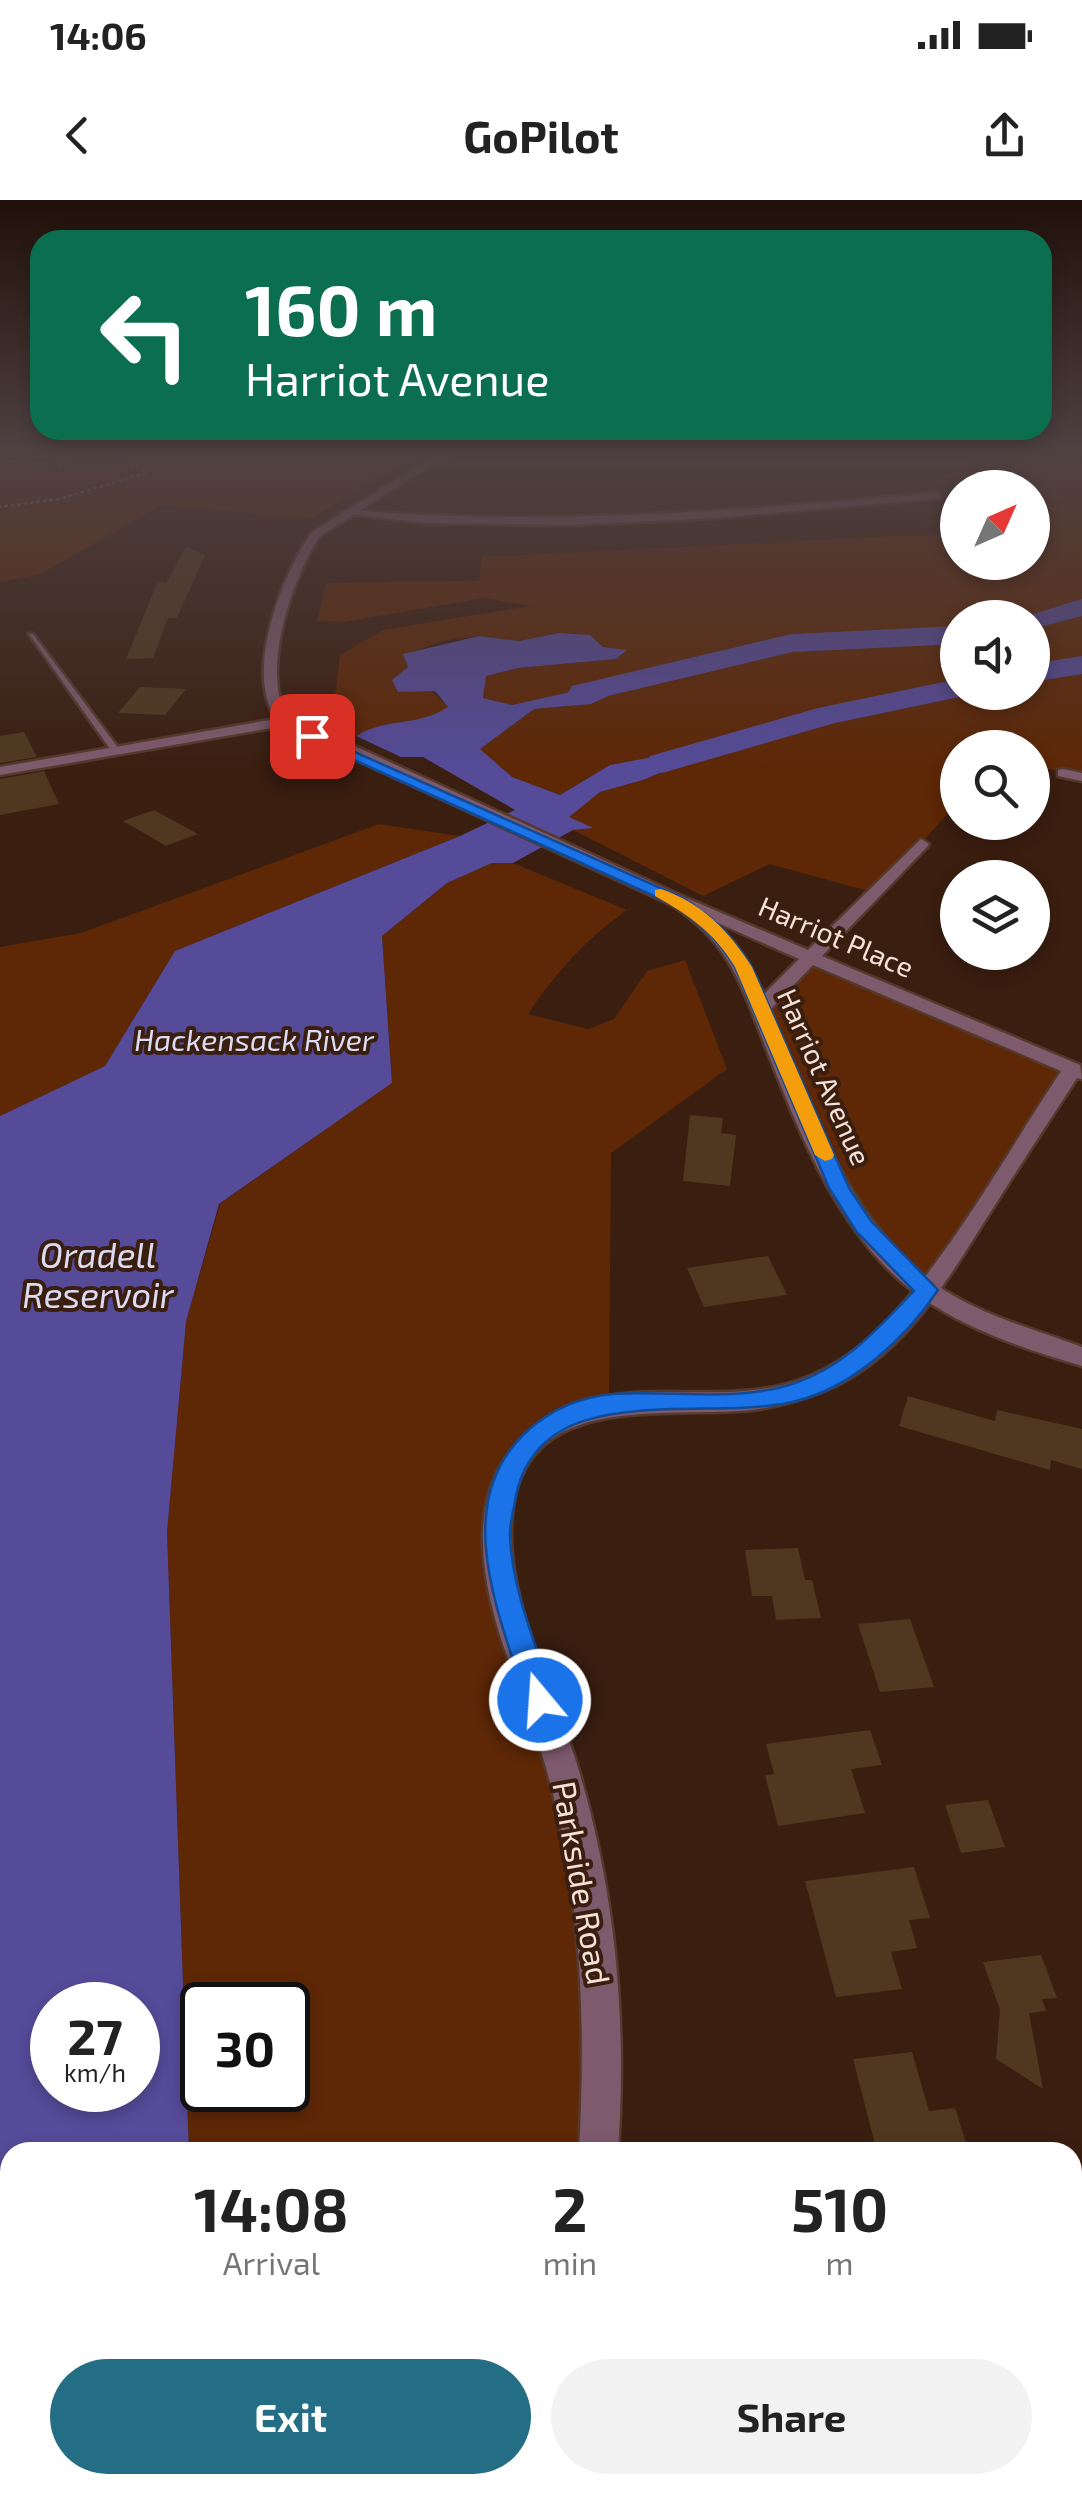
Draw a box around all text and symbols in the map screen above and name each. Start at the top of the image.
text: 14:06 [50,12,147,58]
icon: back [50,108,105,163]
text: GoPilot [463,108,619,162]
icon: share [977,108,1032,163]
text: 160 m [245,266,438,350]
icon: left [80,270,210,400]
text: Harriot Avenue [245,351,549,405]
north arrow [940,470,1050,580]
map controls [940,470,1050,970]
button: sound [940,600,1050,710]
pin [270,694,355,779]
icon: arrive [285,709,340,764]
button: search [940,730,1050,840]
button: layers [940,860,1050,970]
street label: Harriot Place [754,888,919,984]
street label: Harriot Avenue [771,983,879,1170]
water label: Hackensack River [134,1021,375,1057]
water label: Oradell Reservoir [22,1233,175,1315]
position arrow [488,1648,592,1752]
street label: Parkside Road [546,1778,620,1987]
speed limit sign: 30 [180,1982,310,2112]
text: 27 [67,2005,123,2065]
text: km/h [64,2057,126,2087]
text: 14:08 [194,2172,349,2244]
text: 2 [553,2172,587,2244]
text: 510 [791,2172,888,2244]
text: Arrival [223,2243,320,2281]
text: min [543,2243,597,2281]
text: m [826,2243,854,2281]
button: Exit [50,2359,531,2474]
button: Share [551,2359,1032,2474]

